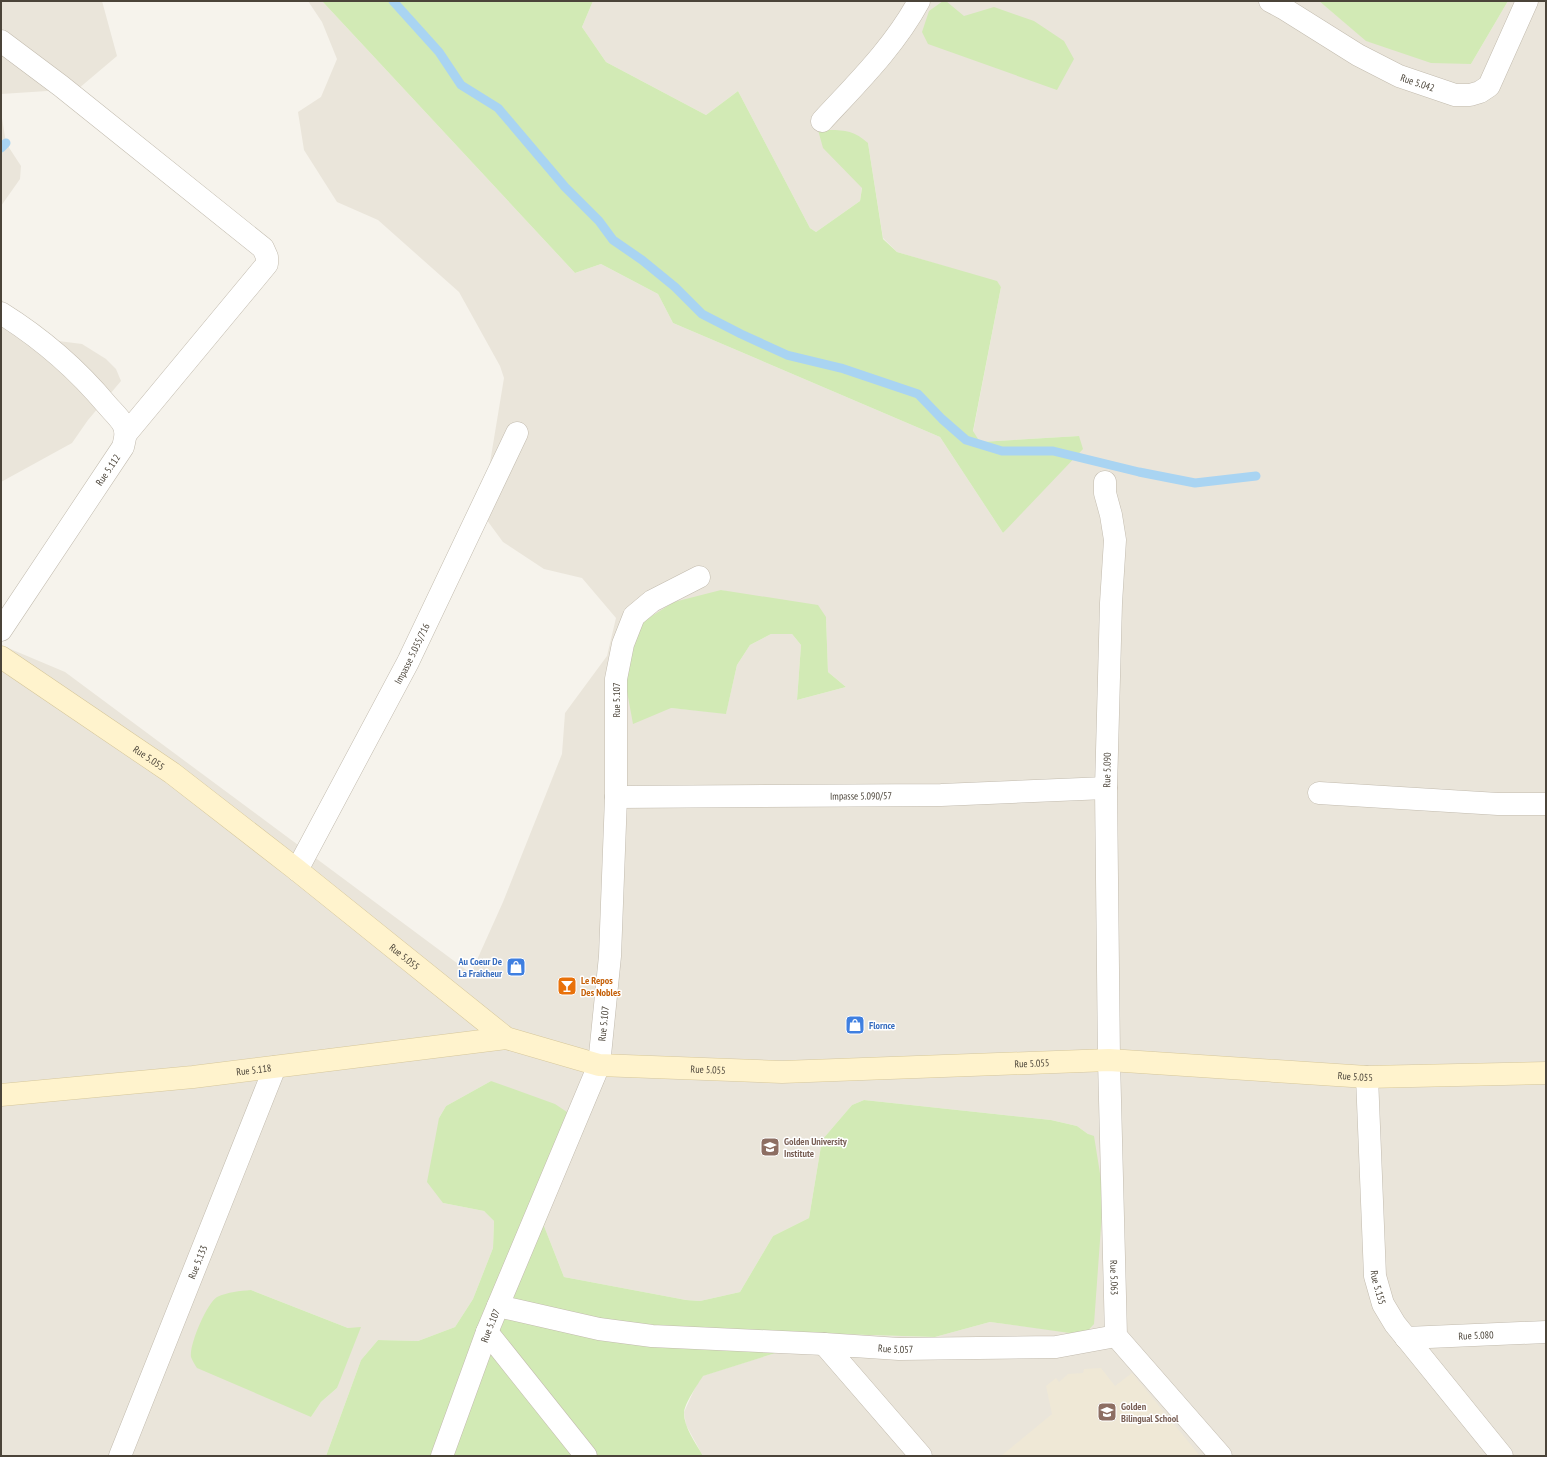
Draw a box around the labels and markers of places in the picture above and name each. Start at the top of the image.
place label: Au Coeur De La Fraîcheur [458,955,502,980]
shop icon: Au Coeur De La Fraîcheur [505,956,527,978]
place label: Le Repos Des Nobles [581,974,621,999]
bar icon: Le Repos Des Nobles [556,975,578,997]
shop icon: Flornce [844,1014,866,1036]
place label: Flornce [869,1019,895,1032]
place label: Golden University Institute [784,1135,848,1160]
school or university icon: Golden University Institute [759,1136,781,1158]
place label: Golden Bilingual School [1121,1400,1179,1425]
school or university icon: Golden Bilingual School [1096,1401,1118,1423]

